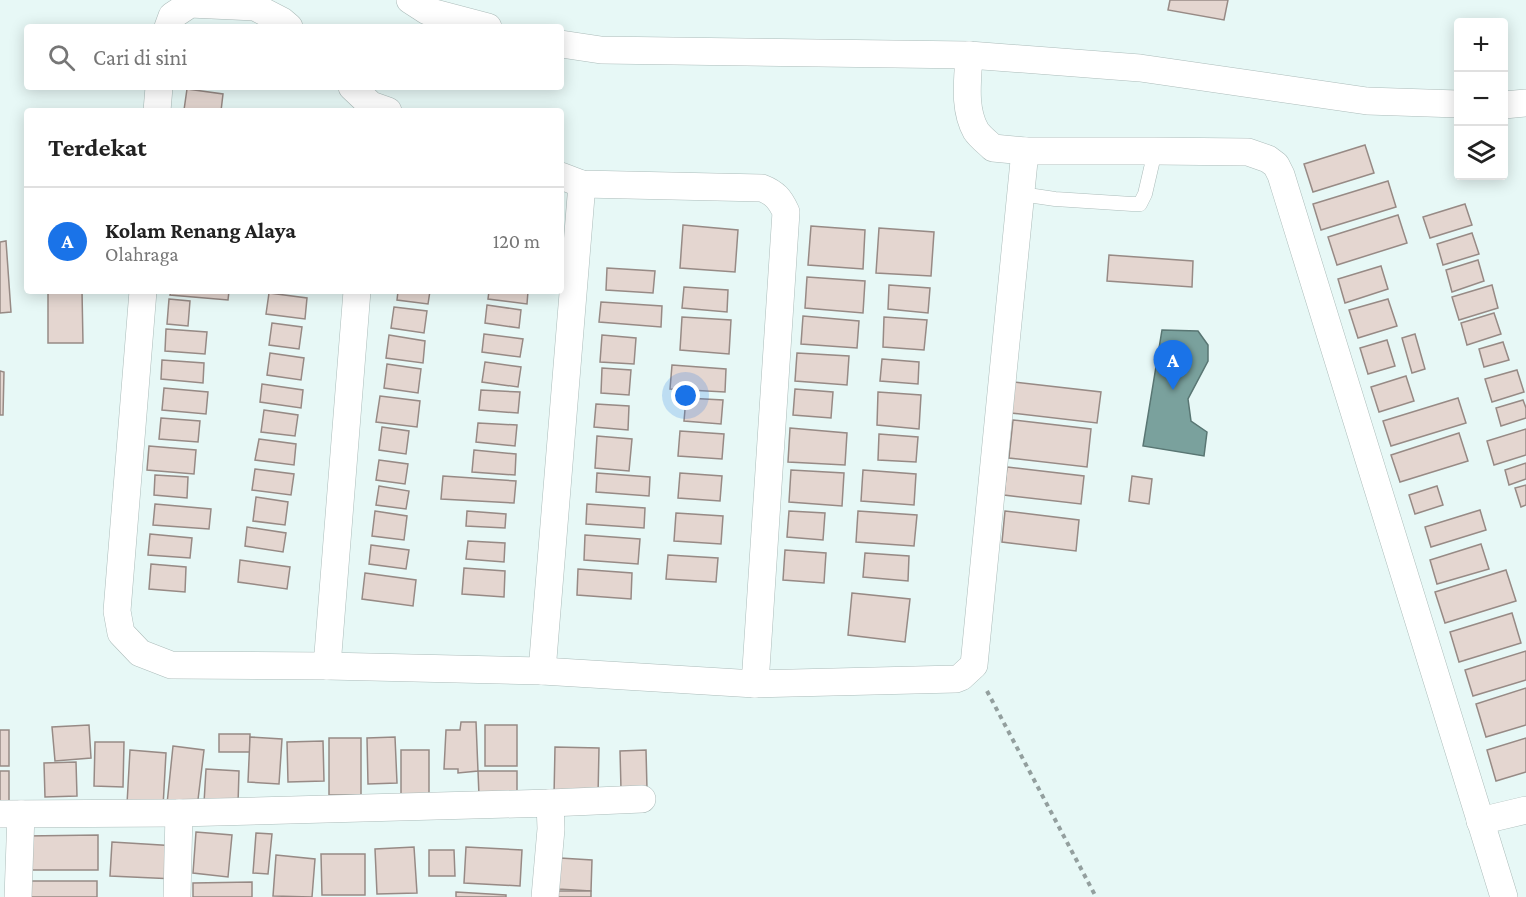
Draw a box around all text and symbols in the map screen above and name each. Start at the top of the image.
map controls [1454,18,1508,180]
button: + [1454,18,1508,72]
search box [24,24,564,90]
icon: search [45,41,78,74]
text: Cari di sini [93,45,187,70]
button: − [1454,72,1508,126]
button: layers [1454,126,1508,180]
text: Terdekat [48,133,147,162]
text: Kolam Renang Alaya [105,218,296,243]
text: A [62,230,73,252]
text: 120 m [493,230,540,252]
text: Olahraga [105,243,178,265]
pin: A [1154,340,1192,390]
your location [671,381,700,410]

